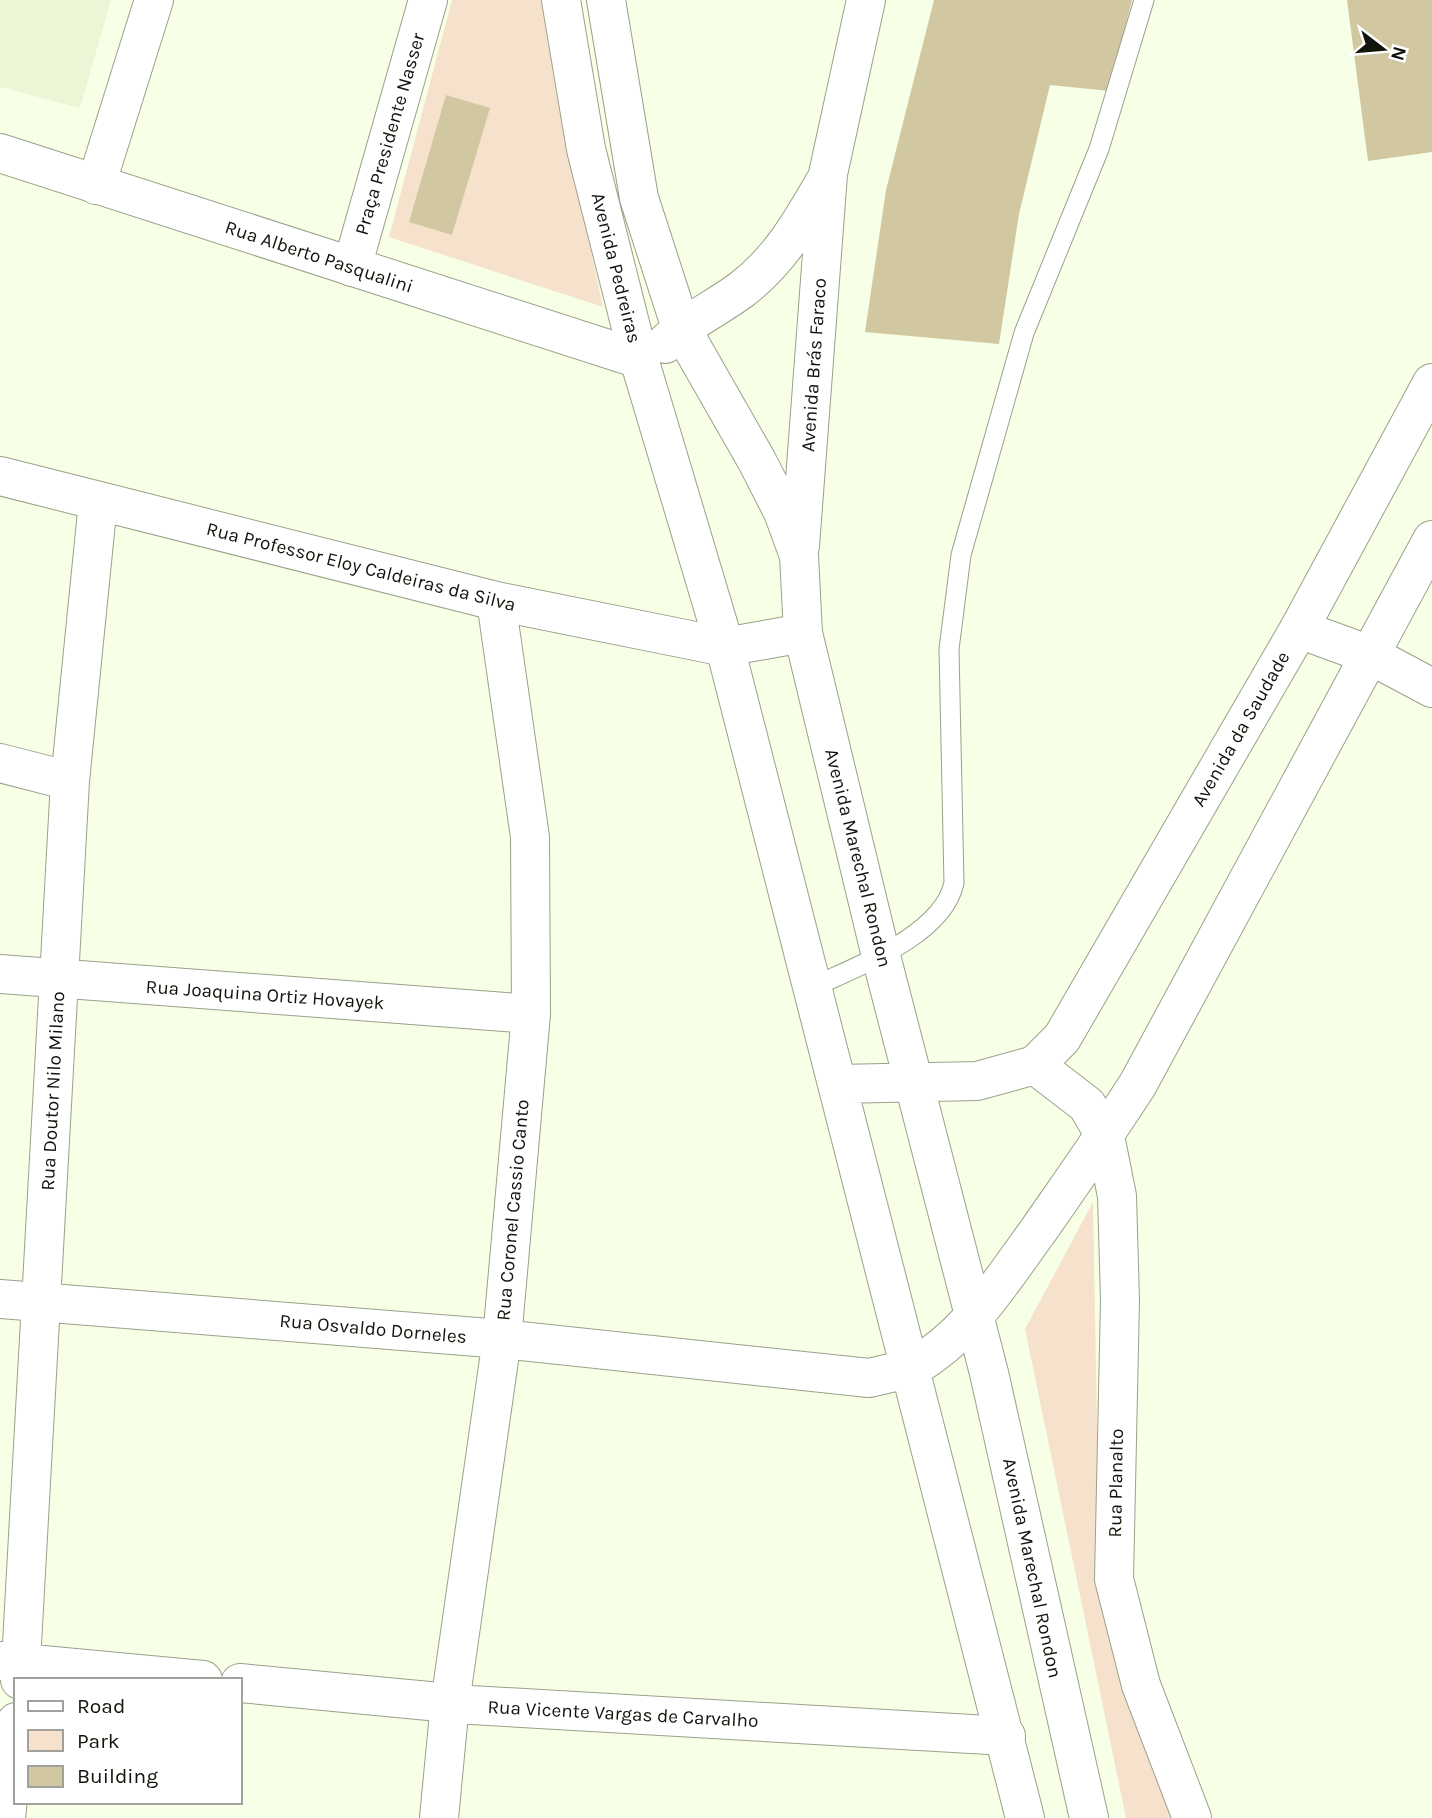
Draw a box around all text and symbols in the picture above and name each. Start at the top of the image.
north arrow [1348,14,1418,84]
street label: Praça Presidente Nasser [351,30,429,238]
text: N [1386,44,1411,63]
street label: Avenida Pedreiras [587,190,645,346]
street label: Rua Alberto Pasqualini [222,216,416,298]
street label: Avenida Brás Faraco [797,277,831,453]
street label: Rua Professor Eloy Caldeiras da Silva [204,518,518,616]
street label: Avenida da Saudade [1188,647,1294,811]
street label: Avenida Marechal Rondon [820,746,896,970]
street label: Rua Joaquina Ortiz Hovayek [145,976,385,1014]
street label: Rua Doutor Nilo Milano [37,991,69,1191]
street label: Rua Coronel Cassio Canto [492,1098,534,1322]
street label: Rua Osvaldo Dorneles [278,1310,468,1348]
street label: Rua Planalto [1104,1428,1128,1538]
street label: Avenida Marechal Rondon [998,1456,1066,1680]
legend [14,1678,242,1804]
text: Road [77,1694,125,1718]
street label: Rua Vicente Vargas de Carvalho [487,1696,759,1732]
text: Park [77,1729,120,1753]
text: Building [77,1764,158,1788]

